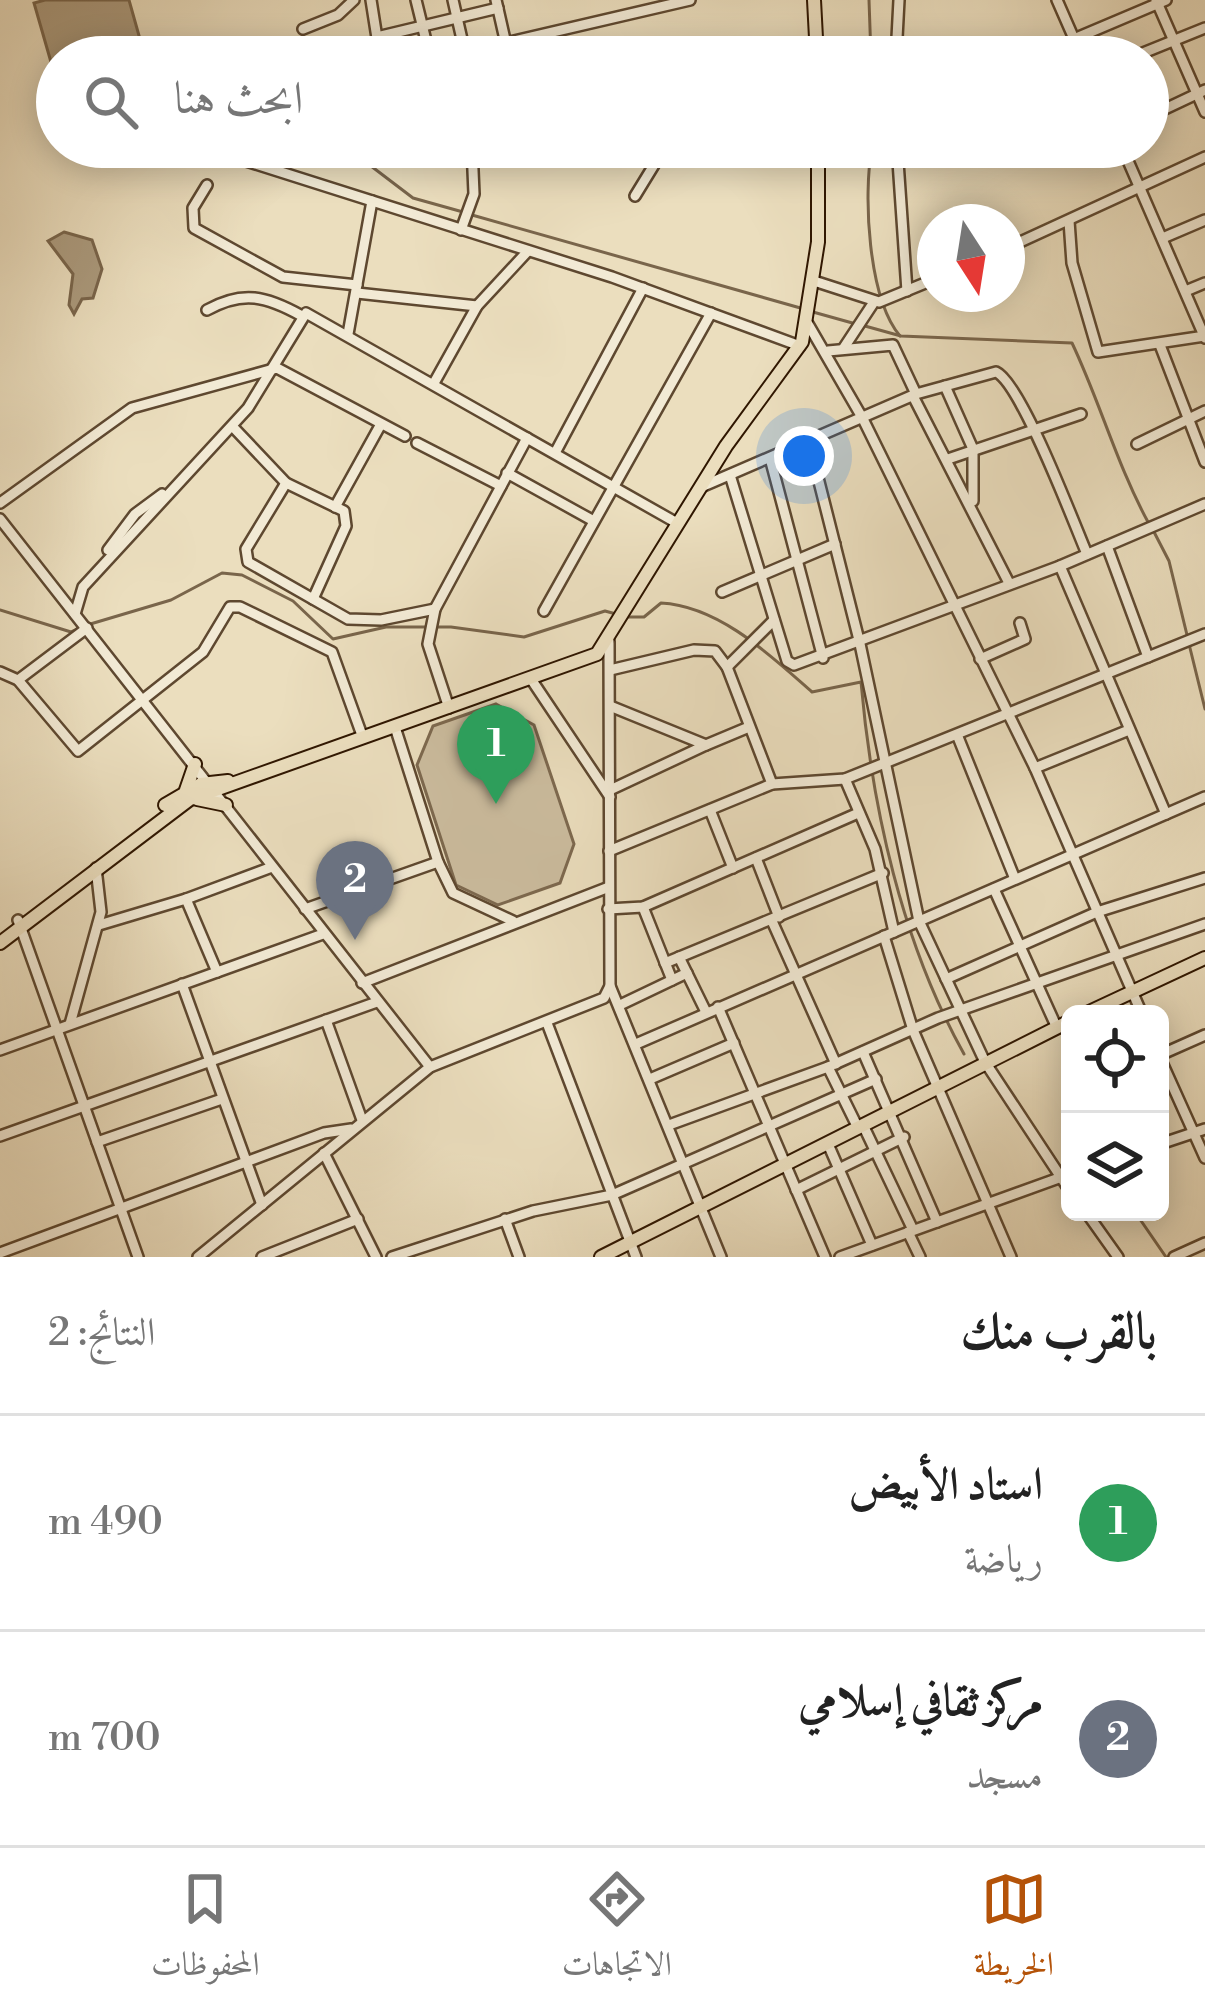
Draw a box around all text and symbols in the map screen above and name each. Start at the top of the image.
search box [36,36,1169,168]
icon: search [78,69,144,135]
text: ابحث هنا [174,71,303,128]
north arrow [917,204,1025,312]
your location [774,426,834,486]
pin: 1 [457,705,535,804]
pin: 2 [316,841,394,940]
map controls [1061,1005,1169,1221]
button: locate [1061,1005,1169,1113]
button: layers [1061,1113,1169,1221]
text: بالقرب منك [960,1301,1157,1365]
text: النتائج: 2 [48,1309,156,1358]
text: استاد الأبيض [848,1457,1043,1514]
text: 490 m [48,1498,163,1547]
text: 1 [1109,1498,1127,1547]
text: رياضة [964,1536,1043,1585]
text: مركز ثقافي إسلامي [798,1673,1043,1730]
text: 700 m [48,1714,161,1763]
text: 2 [1106,1714,1130,1763]
text: مسجد [966,1752,1043,1801]
tab: المحفوظات [151,1866,260,1996]
tab: الاتجاهات [562,1866,672,1996]
tab: الخريطة [974,1866,1054,1996]

